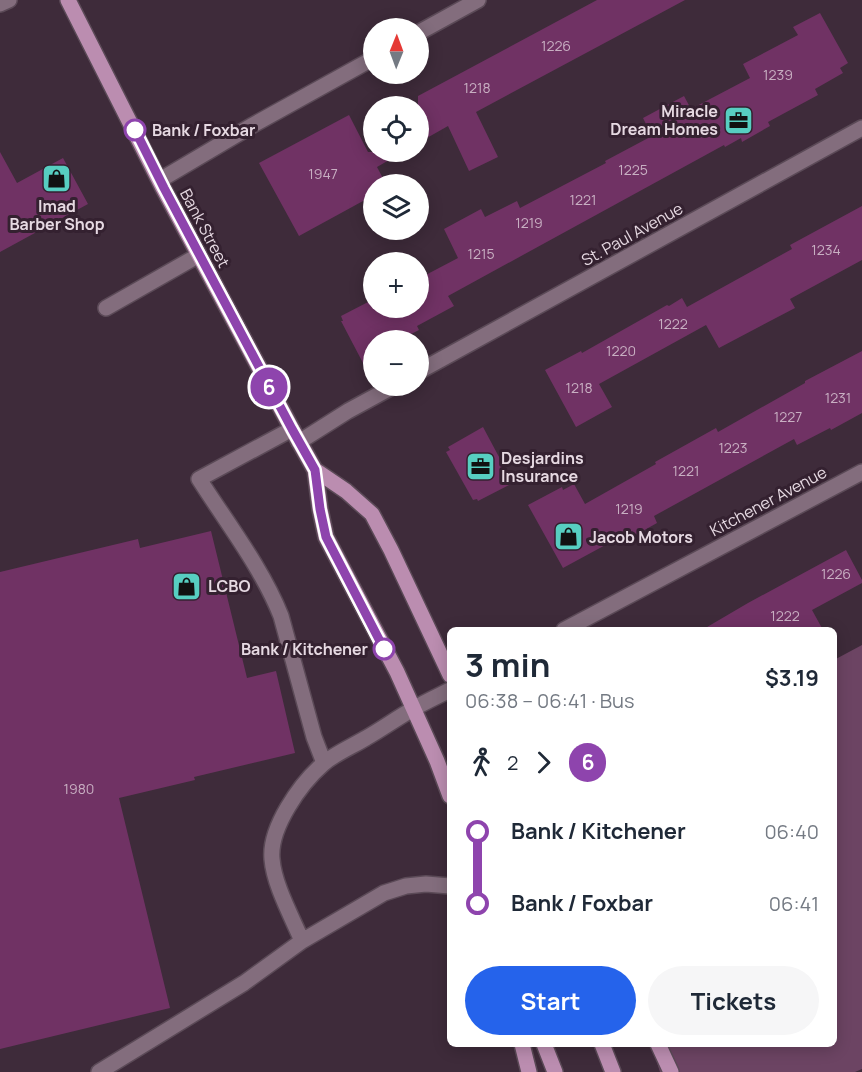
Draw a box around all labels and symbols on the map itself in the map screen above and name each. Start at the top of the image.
north arrow [363,18,429,84]
house number: 1226 [541,36,571,55]
house number: 1239 [763,65,793,84]
house number: 1218 [463,78,491,97]
place label: Miracle Dream Homes [610,100,718,140]
office icon: Miracle Dream Homes [723,104,755,136]
marker: Bank / Foxbar [124,119,146,141]
place label: Bank / Foxbar [152,119,255,141]
house number: 1225 [618,160,648,179]
shop icon: Imad Barber Shop [41,162,73,194]
house number: 1947 [308,164,338,183]
street label: Bank Street [175,185,235,271]
house number: 1221 [570,190,596,209]
place label: Imad Barber Shop [9,195,105,235]
street label: St. Paul Avenue [577,197,687,271]
house number: 1219 [515,213,543,232]
house number: 1234 [811,240,841,259]
house number: 1215 [468,244,495,263]
house number: 1222 [658,314,688,333]
house number: 1220 [606,341,636,360]
line badge: 6 [250,368,288,406]
house number: 1218 [565,378,593,397]
house number: 1231 [825,388,851,407]
house number: 1227 [774,407,802,426]
house number: 1223 [718,438,748,457]
place label: Desjardins Insurance [501,447,584,487]
office icon: Desjardins Insurance [464,451,496,483]
house number: 1221 [673,461,699,480]
street label: Kitchener Avenue [706,461,830,541]
house number: 1219 [615,499,643,518]
shop icon: Jacob Motors [552,521,584,553]
place label: Jacob Motors [589,526,693,548]
house number: 1226 [821,564,851,583]
shop icon: LCBO [171,570,203,602]
place label: LCBO [208,575,250,597]
house number: 1222 [770,606,800,625]
place label: Bank / Kitchener [241,638,368,660]
marker: Bank / Kitchener [373,638,395,660]
house number: 1980 [64,779,94,798]

